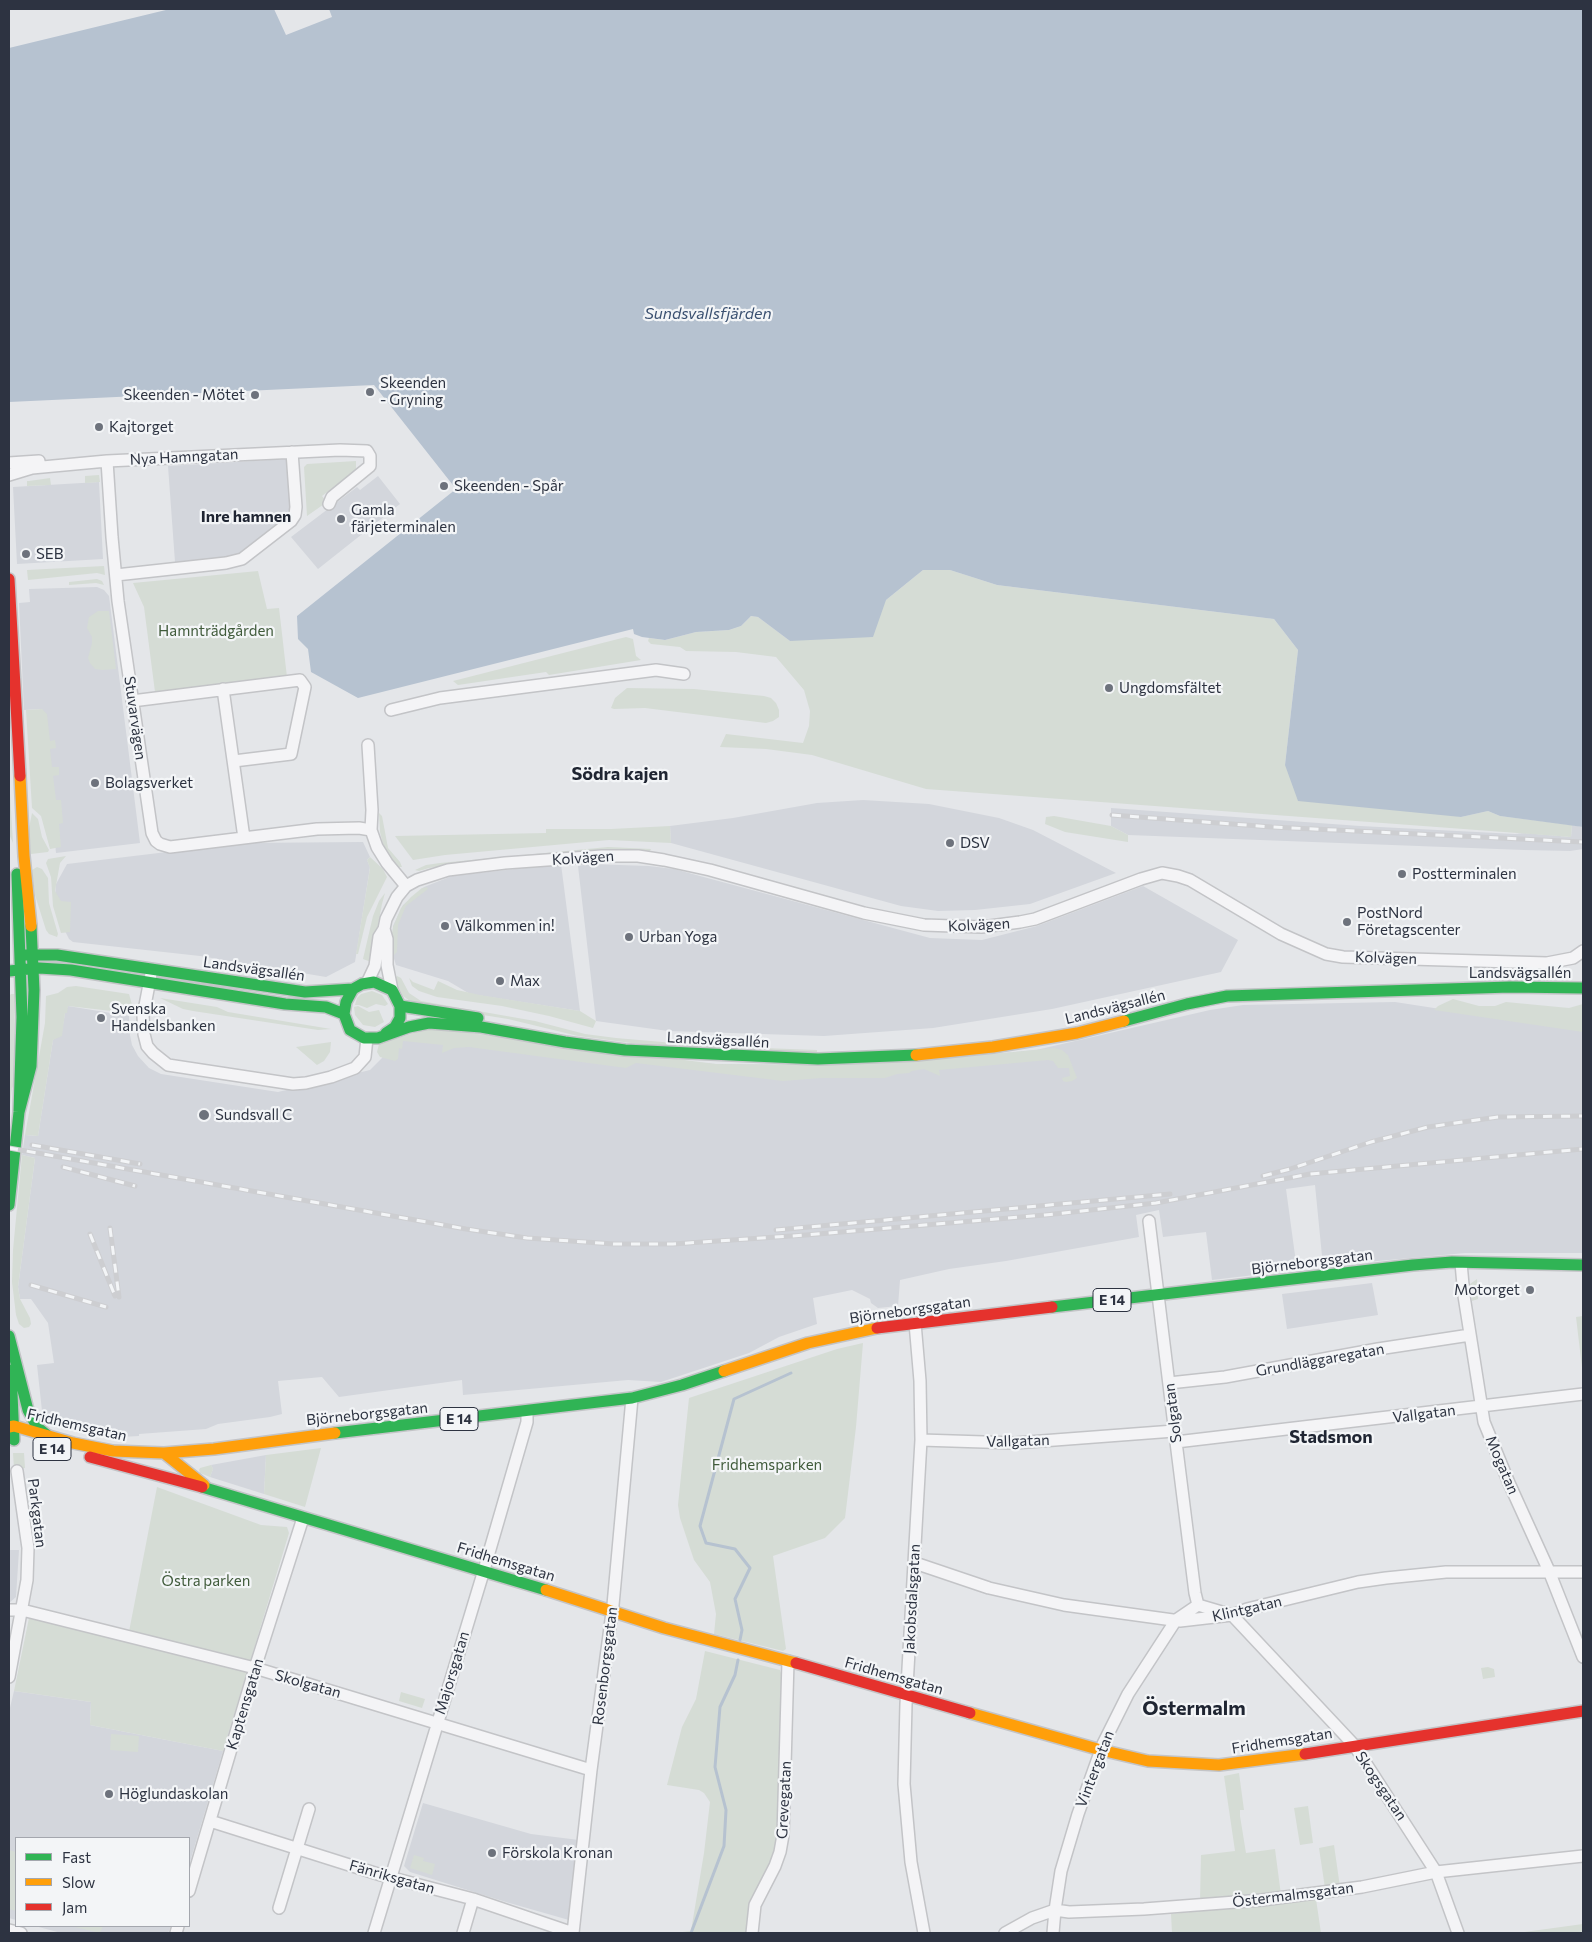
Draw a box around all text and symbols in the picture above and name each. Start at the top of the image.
water label: Sundsvallsfjärden [644,304,772,324]
place label: Skeenden - Gryning [380,374,446,409]
place label: Skeenden - Mötet [124,386,245,404]
marker: Skeenden - Gryning [364,386,376,398]
marker: Skeenden - Mötet [249,389,261,401]
place label: Kajtorget [109,418,174,436]
marker: Kajtorget [93,421,105,433]
street label: Nya Hamngatan [129,445,239,469]
place label: Skeenden - Spår [454,477,564,495]
marker: Skeenden - Spår [438,480,450,492]
place label: Gamla färjeterminalen [351,501,456,536]
district label: Inre hamnen [201,507,291,527]
marker: Gamla färjeterminalen [335,513,347,525]
place label: SEB [36,545,63,563]
marker: SEB [20,548,32,560]
park label: Hamnträdgården [158,622,274,640]
street label: Stuvarvägen [120,675,150,761]
place label: Ungdomsfältet [1119,679,1221,697]
marker: Ungdomsfältet [1103,682,1115,694]
district label: Södra kajen [572,763,668,785]
place label: Bolagsverket [105,774,193,792]
marker: Bolagsverket [89,777,101,789]
place label: DSV [960,834,990,852]
marker: DSV [944,837,956,849]
street label: Kolvägen [551,847,615,869]
place label: Postterminalen [1412,865,1517,883]
marker: Postterminalen [1396,868,1408,880]
place label: PostNord Företagscenter [1357,904,1461,939]
street label: Kolvägen [948,914,1010,936]
marker: PostNord Företagscenter [1341,916,1353,928]
place label: Välkommen in! [455,917,554,935]
marker: Välkommen in! [439,920,451,932]
place label: Urban Yoga [639,928,717,946]
marker: Urban Yoga [623,931,635,943]
street label: Kolvägen [1355,948,1417,968]
street label: Landsvägsallén [202,953,306,985]
street label: Landsvägsallén [1469,964,1571,982]
place label: Max [510,972,540,990]
marker: Max [494,975,506,987]
street label: Landsvägsallén [1063,986,1167,1028]
place label: Svenska Handelsbanken [111,1000,216,1035]
marker: Svenska Handelsbanken [95,1012,107,1024]
street label: Landsvägsallén [666,1028,770,1052]
place label: Sundsvall C [215,1106,292,1124]
marker: Sundsvall C [197,1108,211,1122]
street label: Björneborgsgatan [1250,1246,1374,1278]
place label: Motorget [1454,1281,1520,1299]
marker: Motorget [1524,1284,1536,1296]
road number: E 14 [1093,1288,1131,1312]
street label: Björneborgsgatan [848,1293,972,1327]
street label: Grundläggaregatan [1254,1340,1386,1380]
street label: Solgatan [1160,1382,1186,1444]
street label: Björneborgsgatan [305,1399,429,1429]
street label: Vallgatan [1391,1401,1457,1427]
street label: Fridhemsgatan [25,1405,129,1445]
road number: E 14 [440,1408,478,1430]
district label: Stadsmon [1289,1426,1373,1448]
street label: Vallgatan [986,1431,1050,1451]
street label: Mogatan [1482,1433,1522,1497]
road number: E 14 [33,1438,71,1460]
park label: Fridhemsparken [712,1456,822,1474]
street label: Parkgatan [24,1477,50,1549]
street label: Fridhemsgatan [455,1539,557,1585]
street label: Jakobsdalsgatan [900,1544,924,1654]
park label: Östra parken [162,1572,250,1590]
street label: Klintgatan [1210,1592,1284,1626]
street label: Rosenborgsgatan [589,1606,621,1726]
street label: Majorsgatan [431,1629,473,1717]
street label: Fridhemsgatan [843,1653,945,1699]
street label: Kaptensgatan [223,1656,267,1752]
street label: Skolgatan [273,1666,343,1702]
district label: Östermalm [1142,1696,1246,1720]
street label: Fridhemsgatan [1230,1724,1334,1758]
street label: Vintergatan [1072,1728,1118,1810]
street label: Skogsgatan [1351,1748,1411,1824]
street label: Grevegatan [773,1760,795,1840]
place label: Höglundaskolan [119,1785,228,1803]
marker: Höglundaskolan [103,1788,115,1800]
legend [15,1837,190,1927]
place label: Förskola Kronan [502,1844,613,1862]
marker: Förskola Kronan [486,1847,498,1859]
text: Fast [62,1848,91,1866]
street label: Fänriksgatan [347,1856,437,1898]
text: Slow [62,1873,95,1891]
street label: Östermalmsgatan [1231,1879,1355,1911]
text: Jam [62,1898,87,1916]

